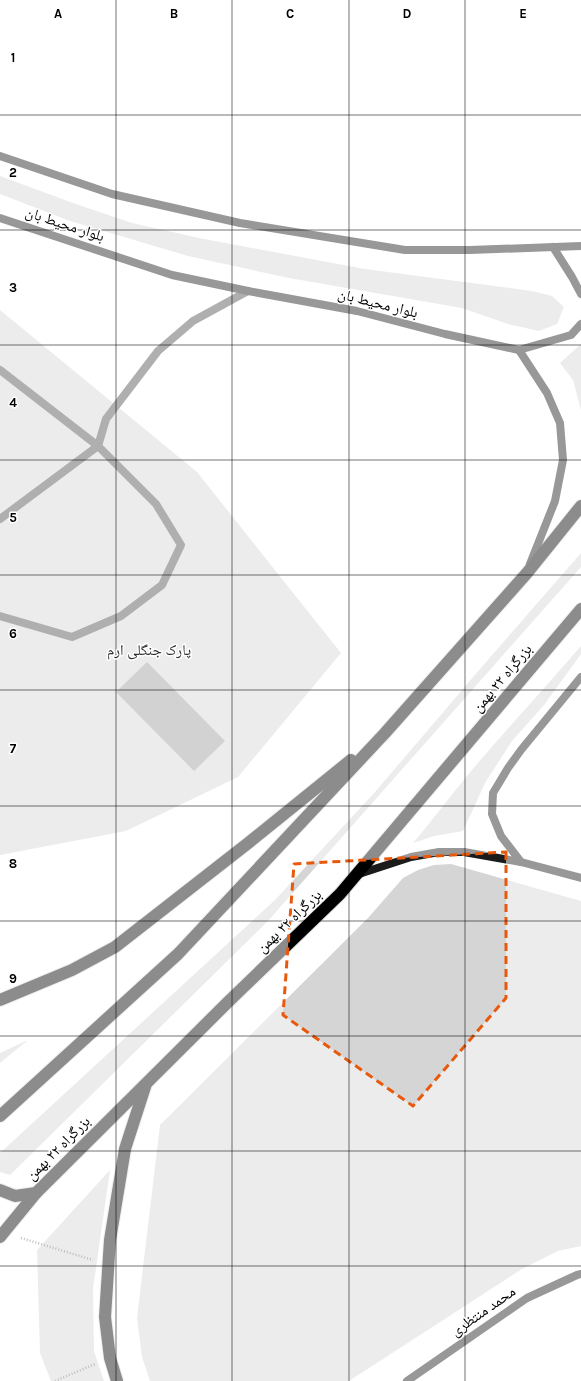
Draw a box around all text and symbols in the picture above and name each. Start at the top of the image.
text: A [54,6,62,21]
text: B [170,6,178,21]
text: C [286,6,294,21]
text: D [403,6,412,21]
text: E [519,6,527,21]
text: 1 [11,50,15,65]
text: 2 [9,165,17,180]
street label: بلوار محیط بان [23,203,107,246]
text: 3 [9,280,17,295]
street label: بلوار محیط بان [336,284,420,323]
text: 4 [9,395,17,410]
text: 5 [9,510,17,525]
text: 6 [9,626,17,641]
street label: بزرگراه ۲۲ بهمن [468,640,536,716]
park label: پارک جنگلی ارم [107,641,191,660]
text: 7 [10,741,17,756]
text: 8 [9,856,17,871]
street label: بزرگراه ۲۲ بهمن [253,886,326,957]
text: 9 [9,971,17,986]
street label: بزرگراه ۲۲ بهمن [22,1112,95,1185]
street label: محمد منتظری [447,1282,520,1341]

